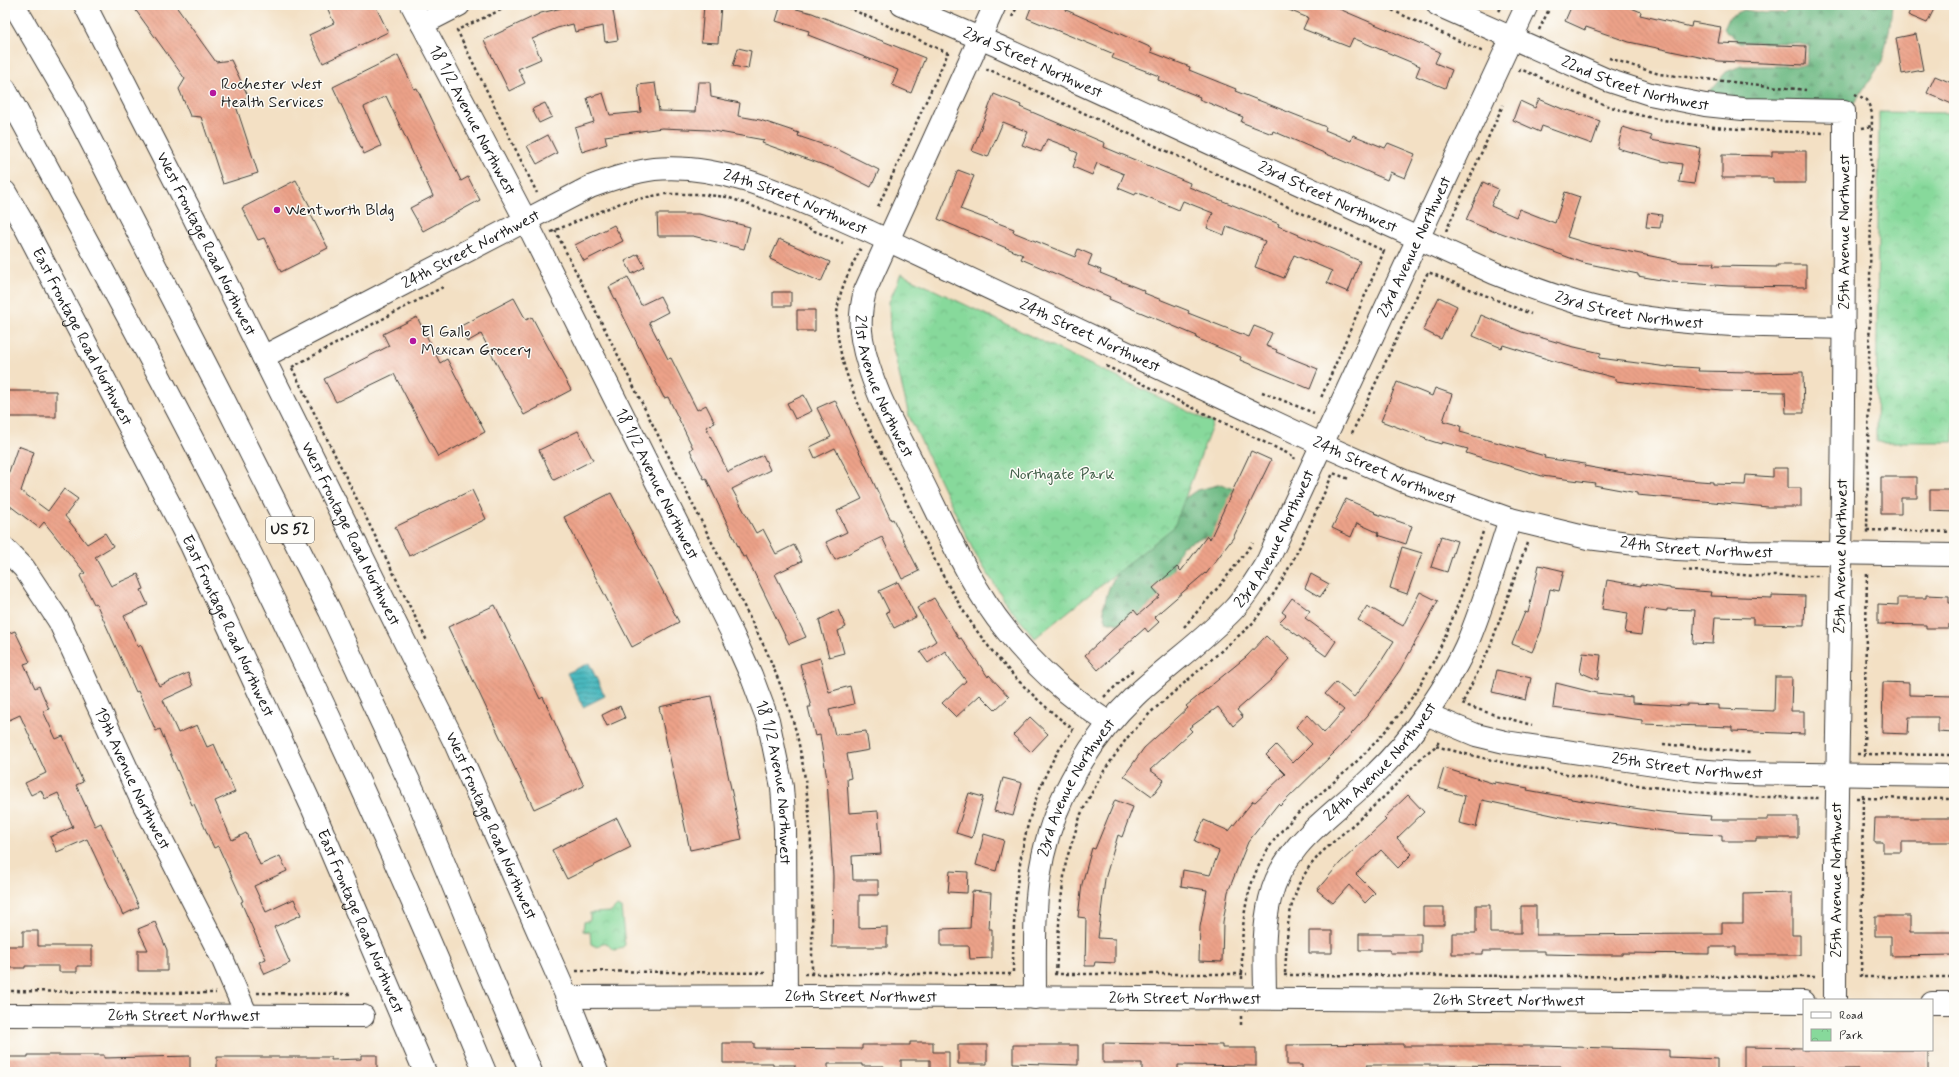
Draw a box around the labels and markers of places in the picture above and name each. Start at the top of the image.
place label: Rochester West Health Services [221,74,324,113]
marker: Rochester West Health Services [208,88,218,98]
place label: Wentworth Bldg [285,200,395,221]
marker: Wentworth Bldg [272,205,282,215]
place label: El Gallo Mexican Grocery [421,322,531,361]
marker: El Gallo Mexican Grocery [408,336,418,346]

